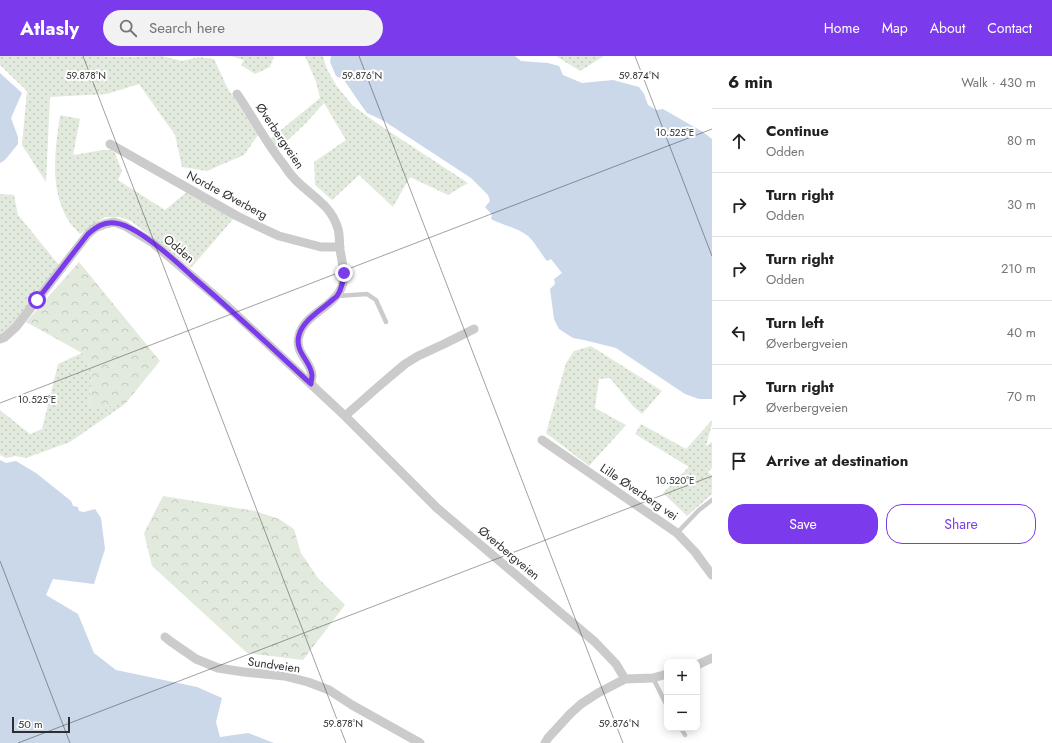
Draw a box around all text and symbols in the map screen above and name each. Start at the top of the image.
search box [103,10,383,46]
text: Atlasly [20,15,79,42]
icon: search [117,17,139,39]
text: Search here [149,17,225,39]
text: Home [824,18,860,38]
text: Map [882,18,908,38]
text: About [930,18,965,38]
text: Contact [987,18,1032,38]
text: 59.878°N [66,68,106,83]
text: 59.876°N [342,68,382,83]
text: 59.874°N [619,68,659,83]
text: 6 min [728,70,773,94]
text: Walk · 430 m [961,73,1036,92]
street label: Øverbergveien [251,100,309,172]
text: Continue [766,120,829,142]
text: 10.525°E [656,125,694,140]
icon: ahead [728,130,750,152]
text: 80 m [1007,131,1036,150]
text: Odden [766,142,805,161]
street label: Nordre Øverberg [183,166,271,224]
text: Turn right [766,184,834,206]
icon: right [728,194,750,216]
text: 30 m [1007,195,1036,214]
text: Odden [766,206,805,225]
street label: Odden [160,231,198,267]
text: Turn right [766,248,834,270]
icon: right [728,258,750,280]
text: 210 m [1001,259,1036,278]
route end [335,264,353,282]
text: Odden [766,270,805,289]
route start [28,291,46,309]
text: Turn left [766,312,824,334]
icon: left [728,322,750,344]
text: 40 m [1007,323,1036,342]
text: Øverbergveien [766,334,848,353]
text: Turn right [766,376,834,398]
icon: right [728,386,750,408]
text: 70 m [1007,387,1036,406]
text: 10.525°E [18,392,56,407]
text: Øverbergveien [766,398,848,417]
icon: arrive [728,450,750,472]
text: Arrive at destination [766,450,908,472]
street label: Lille Øverberg vei [596,459,682,525]
text: 10.520°E [655,473,695,488]
button: Save [728,504,878,544]
button: Share [886,504,1036,544]
street label: Øverbergveien [474,522,544,584]
street label: Sundveien [247,652,301,678]
map controls [664,659,700,731]
button: + [664,659,700,695]
button: − [664,695,700,731]
scale bar [12,715,70,734]
text: 50 m [18,716,43,732]
text: 59.878°N [323,716,363,731]
text: 59.876°N [599,716,639,731]

